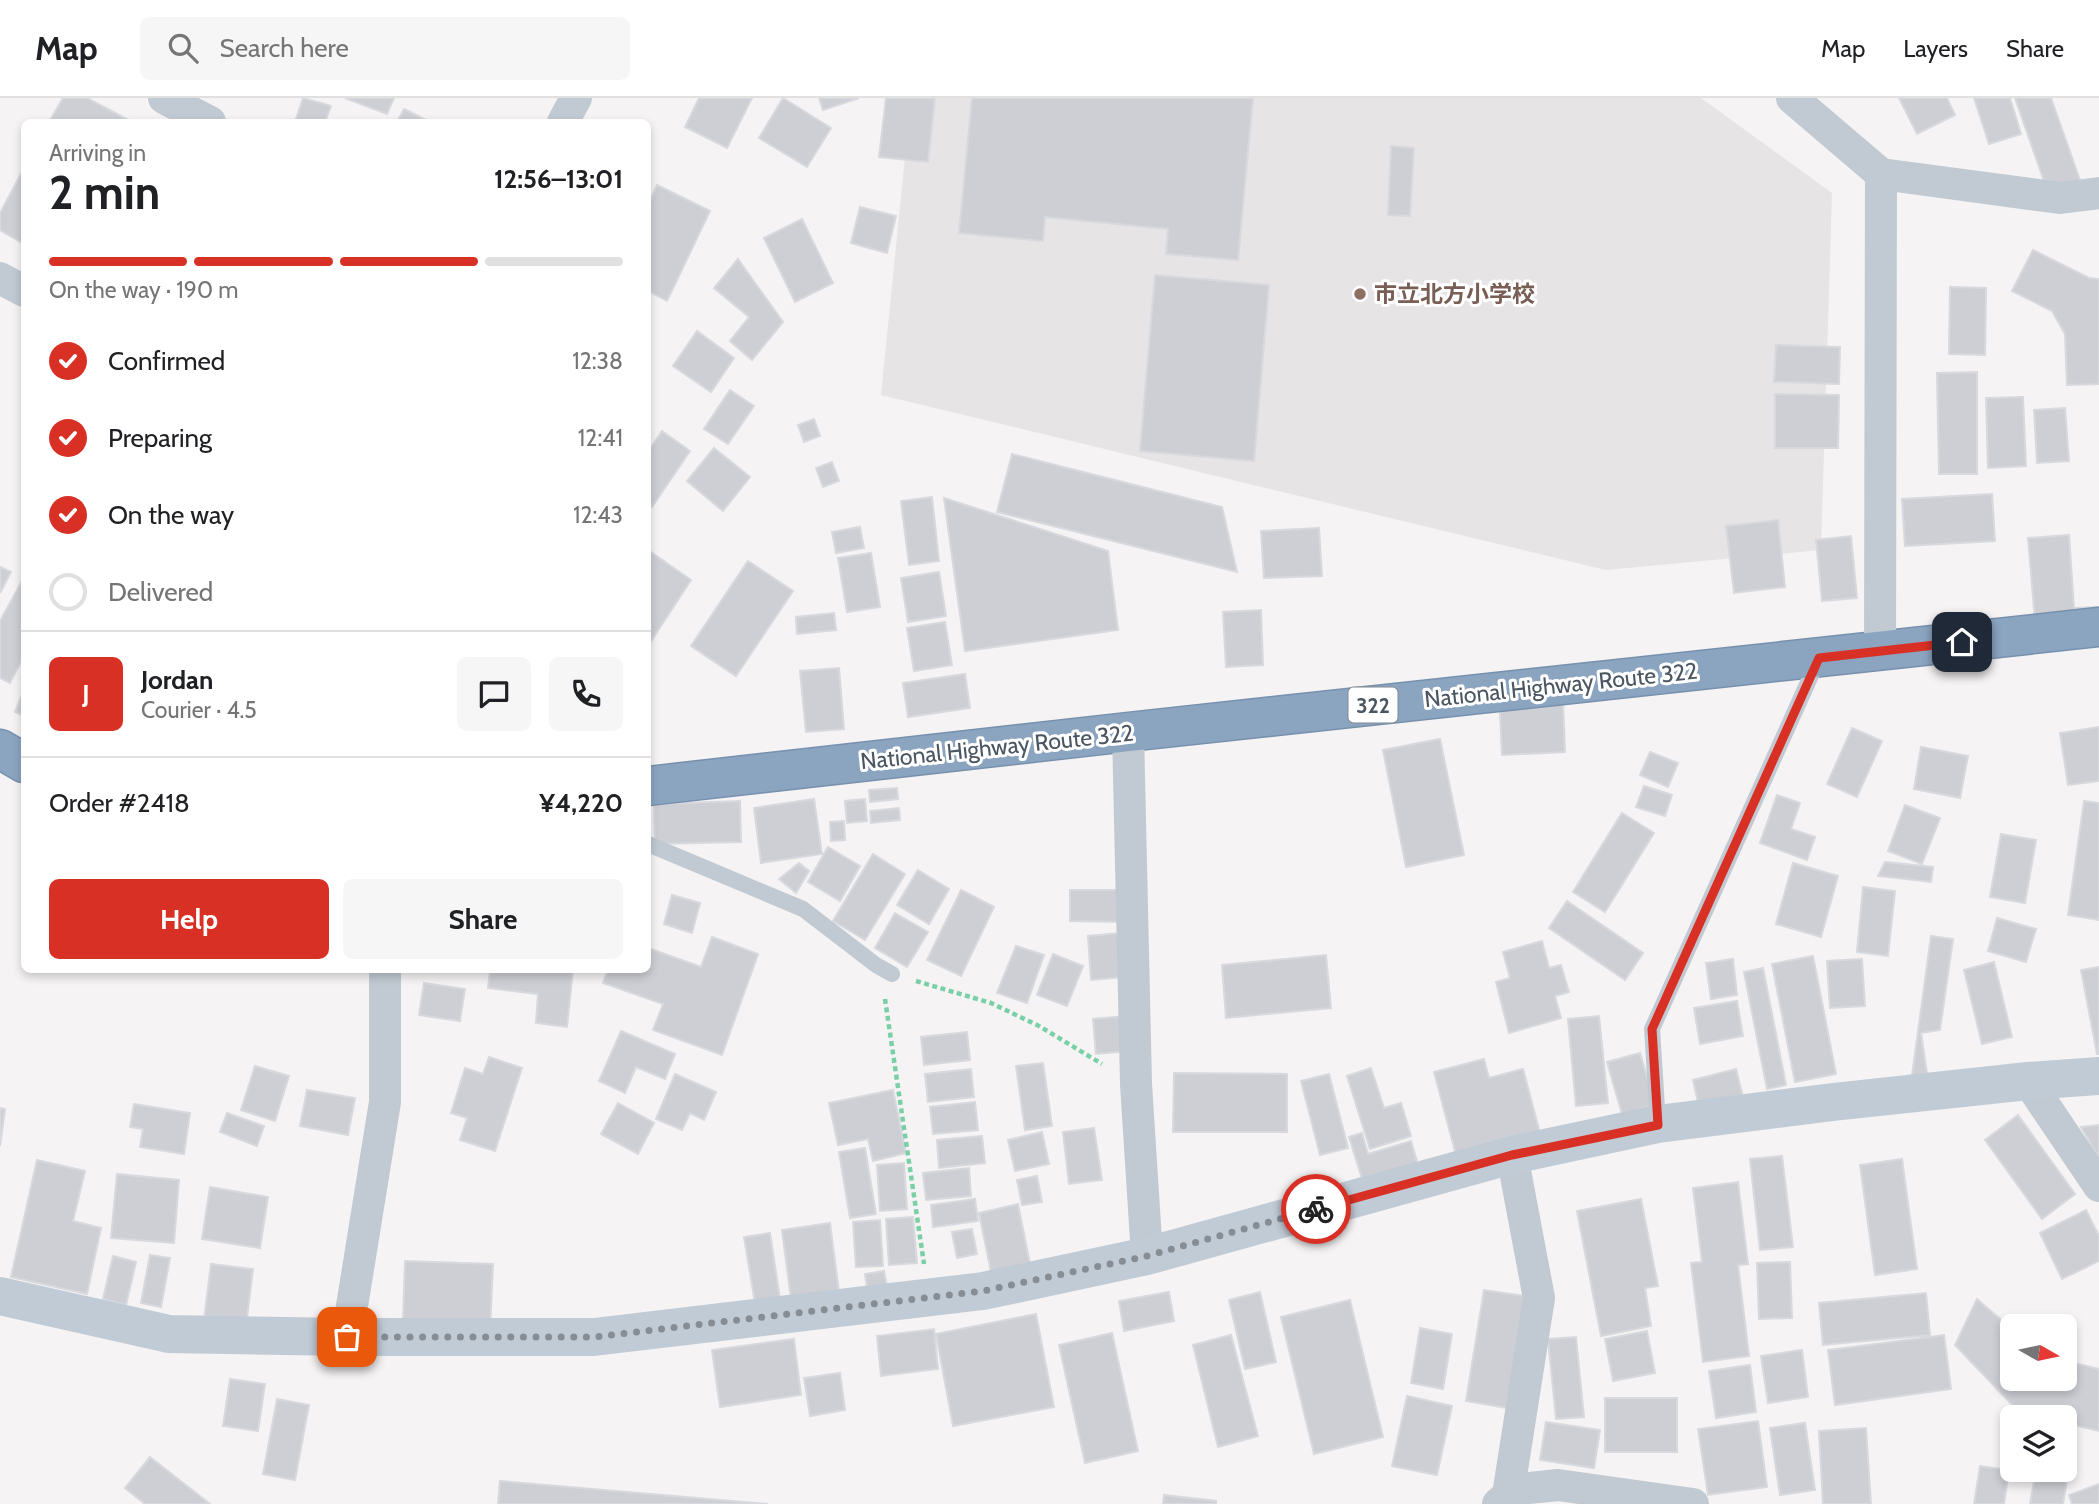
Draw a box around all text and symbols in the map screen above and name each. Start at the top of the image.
search box [140,17,630,80]
text: Map [35,28,98,68]
icon: search [164,29,202,67]
text: Search here [220,32,349,64]
text: Map [1821,34,1865,63]
text: Layers [1903,34,1968,63]
text: Share [2006,34,2064,63]
text: Arriving in [49,139,146,167]
text: 12:56–13:01 [494,163,623,195]
text: 2 min [49,165,160,221]
text: On the way · 190 m [49,276,238,304]
place label: 市立北方小学校 [1374,280,1535,308]
marker: 市立北方小学校 [1352,286,1368,302]
icon: check [49,342,87,380]
text: Confirmed [108,345,225,377]
text: 12:38 [572,347,623,375]
icon: check [49,419,87,457]
text: Preparing [108,422,212,454]
text: 12:41 [578,424,623,452]
icon: check [49,496,87,534]
text: On the way [108,499,234,531]
text: 12:43 [573,501,623,529]
text: Delivered [108,576,213,608]
pin [1932,612,1992,672]
icon: home [1943,623,1981,661]
button: chat [457,657,531,731]
button: phone [549,657,623,731]
street label: National Highway Route 322 [1423,657,1699,713]
text: Jordan [141,664,213,696]
text: J [82,678,90,710]
road number: 322 [1348,688,1398,722]
text: Courier · 4.5 [141,696,257,724]
street label: National Highway Route 322 [859,719,1135,775]
text: Order #2418 [49,787,190,819]
text: ¥4,220 [539,787,623,819]
button: Help [49,879,329,959]
button: Share [343,879,623,959]
courier [1281,1174,1351,1244]
icon: bike [1297,1190,1335,1228]
pin [317,1307,377,1367]
north arrow [2000,1314,2077,1391]
map controls [2000,1314,2077,1482]
icon: bag [328,1318,366,1356]
button: layers [2000,1405,2077,1482]

